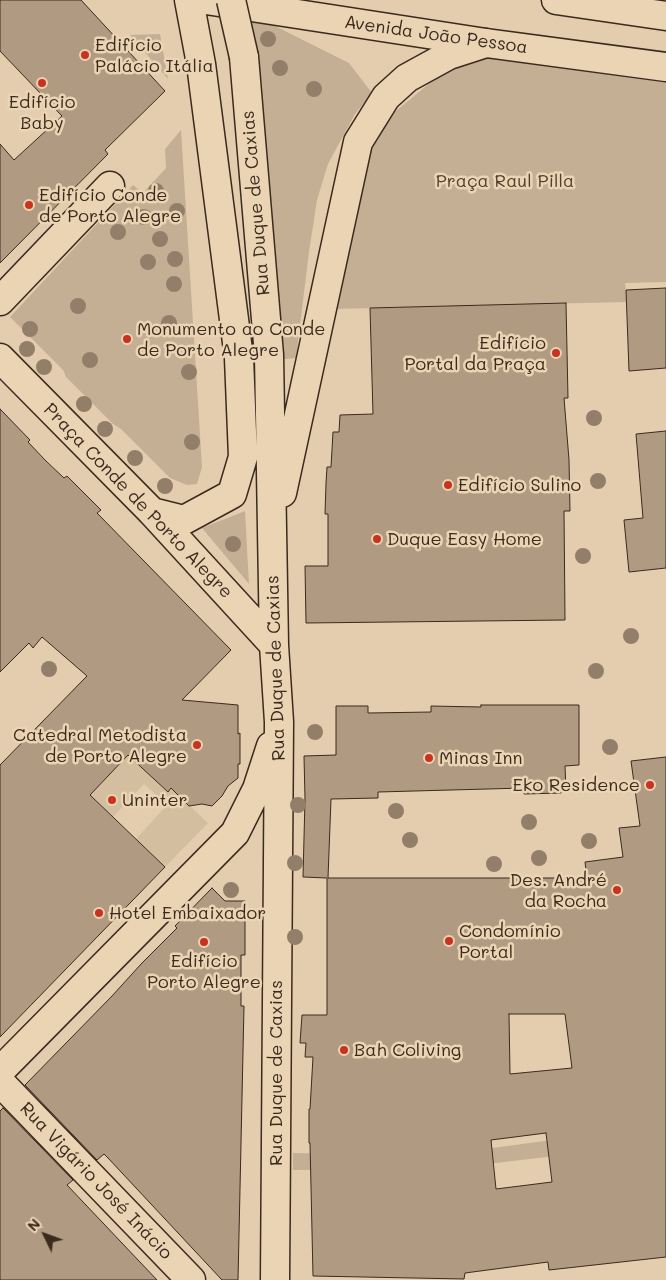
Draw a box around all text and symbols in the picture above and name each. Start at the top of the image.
street label: Avenida João Pessoa [343,11,529,59]
place label: Edifício Palácio Itália [95,34,214,76]
marker: Edifício Palácio Itália [79,49,91,61]
marker: Edifício Baby [36,77,48,89]
place label: Edifício Baby [9,91,75,134]
street label: Rua Duque de Caxias [237,109,275,297]
park label: Praça Raul Pilla [436,170,574,192]
place label: Edifício Conde de Porto Alegre [39,184,181,226]
marker: Edifício Conde de Porto Alegre [23,199,35,211]
place label: Monumento ao Conde de Porto Alegre [137,318,325,360]
place label: Edifício Portal da Praça [404,332,546,374]
marker: Monumento ao Conde de Porto Alegre [121,333,133,345]
marker: Edifício Portal da Praça [550,347,562,359]
street label: Praça Conde de Porto Alegre [39,399,237,603]
place label: Edifício Sulino [458,474,581,496]
marker: Edifício Sulino [442,479,454,491]
place label: Duque Easy Home [387,528,542,550]
marker: Duque Easy Home [371,533,383,545]
street label: Rua Duque de Caxias [262,575,290,761]
place label: Catedral Metodista de Porto Alegre [13,724,187,766]
marker: Catedral Metodista de Porto Alegre [191,739,203,751]
place label: Minas Inn [439,747,522,769]
marker: Minas Inn [423,752,435,764]
place label: Eko Residence [513,774,640,796]
marker: Eko Residence [644,779,656,791]
place label: Uninter [122,789,188,811]
marker: Uninter [106,794,118,806]
place label: Des. André da Rocha [510,869,607,912]
marker: Des. André da Rocha [611,884,623,896]
place label: Hotel Embaixador [109,902,266,924]
marker: Hotel Embaixador [93,907,105,919]
place label: Condomínio Portal [459,920,561,962]
marker: Condomínio Portal [443,935,455,947]
marker: Edifício Porto Alegre [198,936,210,948]
place label: Edifício Porto Alegre [147,950,261,992]
street label: Rua Duque de Caxias [265,980,287,1166]
place label: Bah Coliving [354,1039,461,1061]
marker: Bah Coliving [338,1044,350,1056]
street label: Rua Vigário José Inácio [15,1098,177,1264]
north arrow [20,1210,70,1260]
text: N [23,1214,44,1235]

